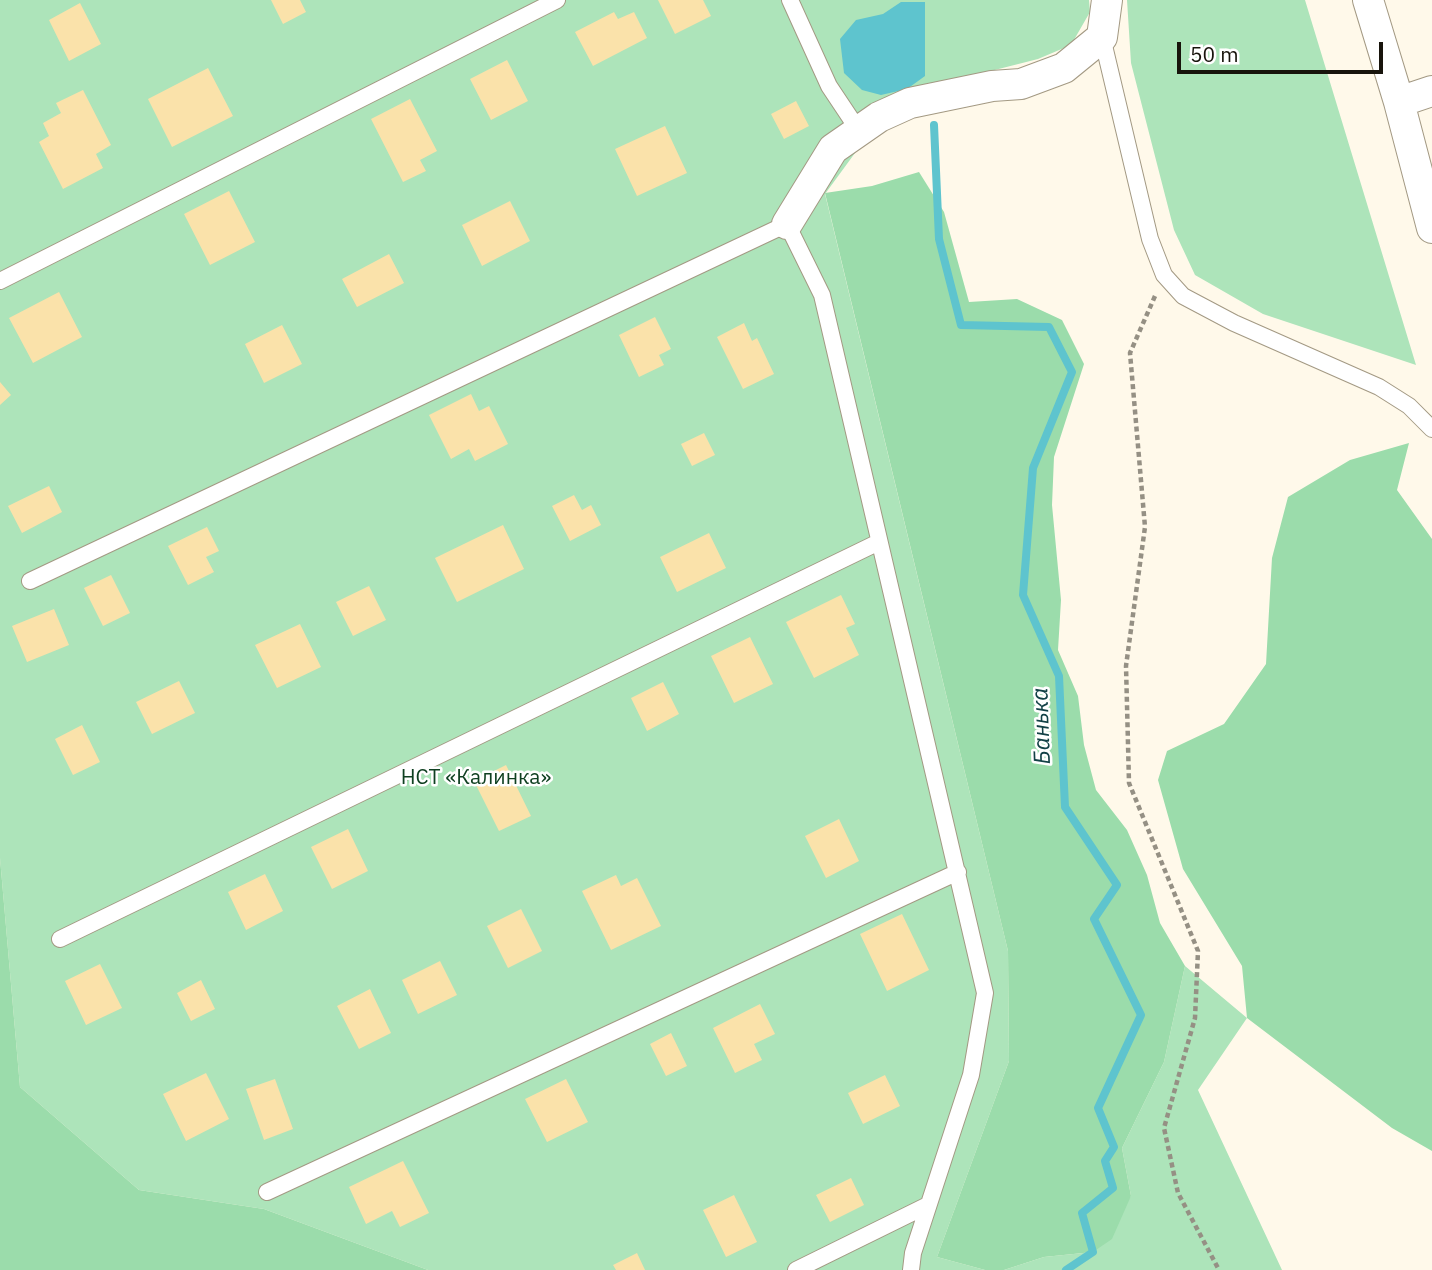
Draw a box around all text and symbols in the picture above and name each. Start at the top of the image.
scale bar [1180,28,1386,72]
text: 50 m [1190,40,1239,68]
water label: Банька [1027,687,1057,765]
park label: НСТ «Калинка» [401,765,551,791]

